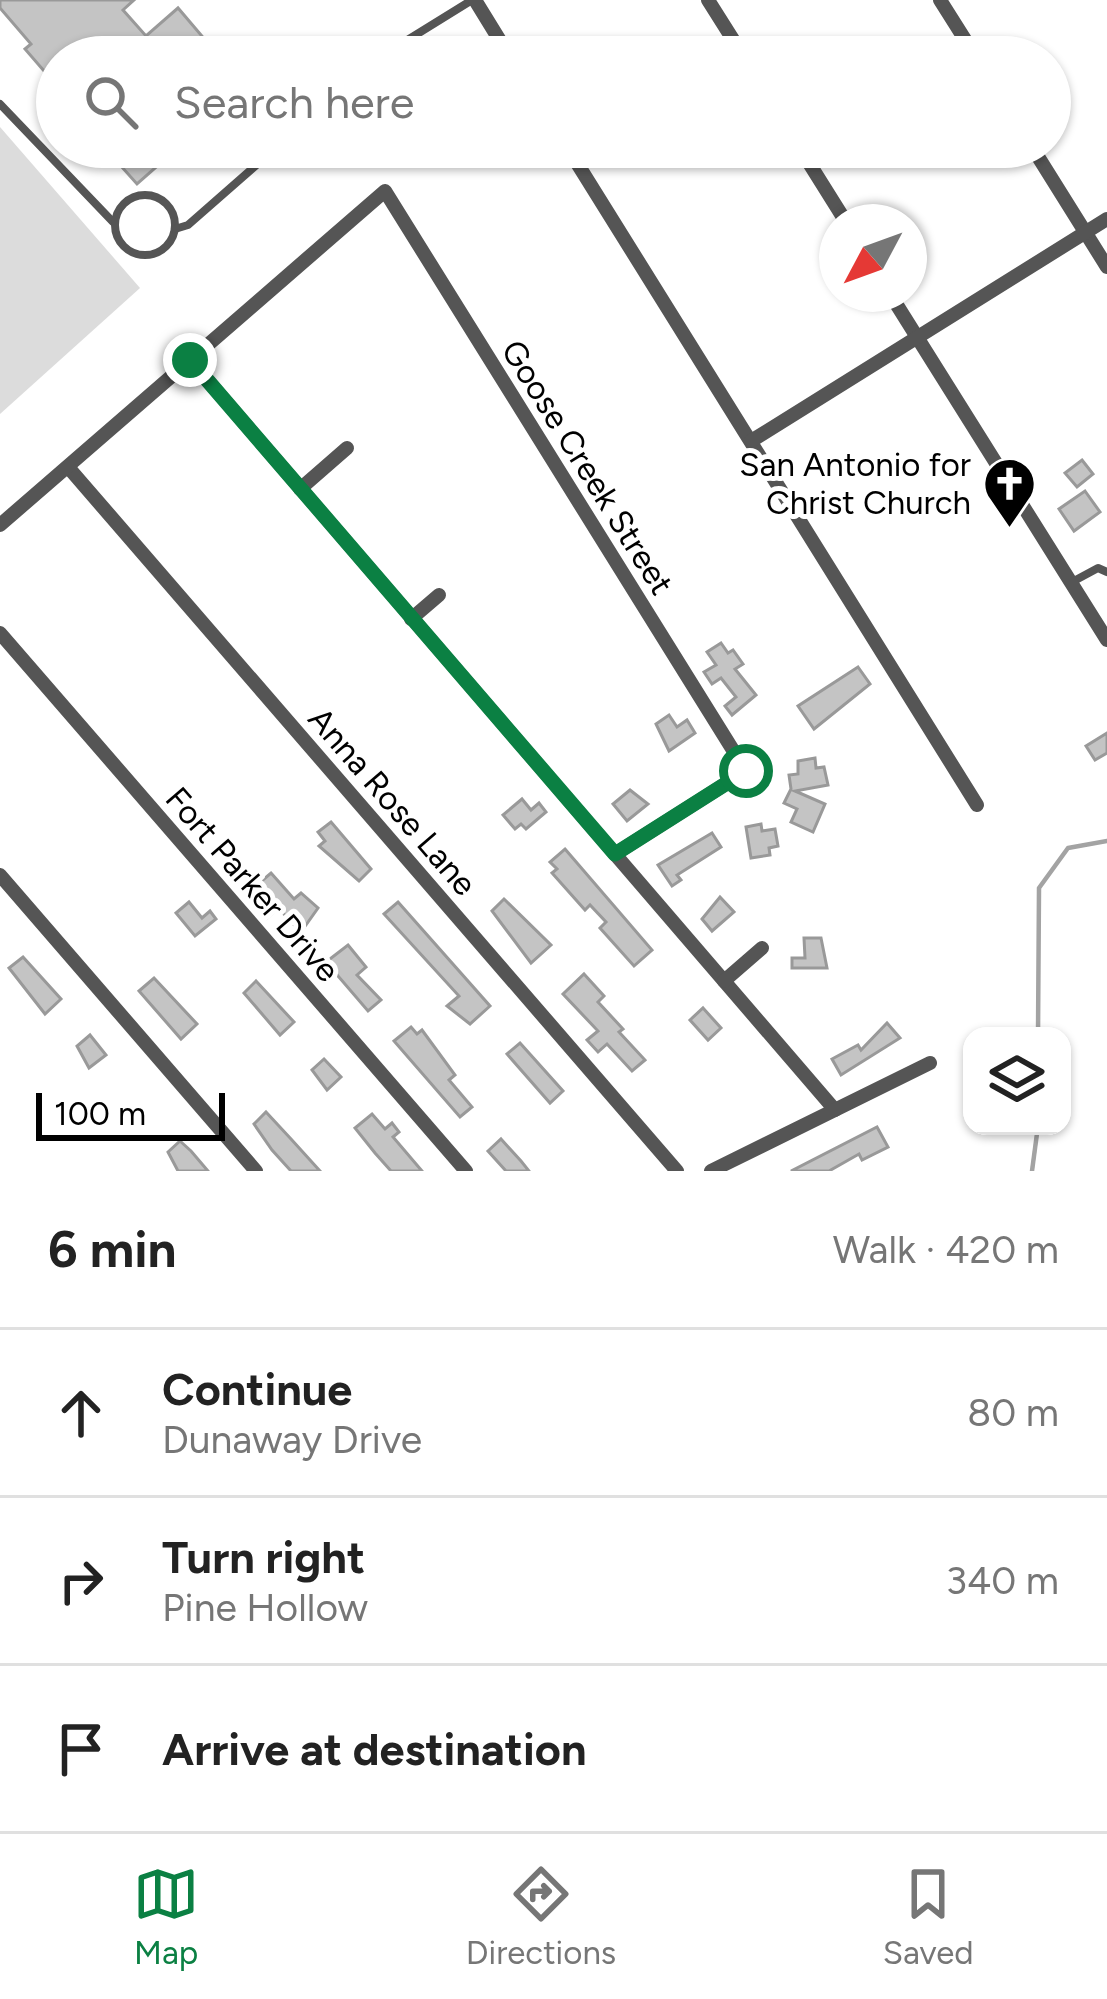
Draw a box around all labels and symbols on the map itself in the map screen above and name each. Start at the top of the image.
north arrow [819,204,927,312]
route end [163,333,217,387]
street label: Goose Creek Street [494,333,682,602]
place label: San Antonio for Christ Church [739,445,971,522]
church icon: San Antonio for Christ Church [982,455,1038,529]
street label: Anna Rose Lane [301,700,485,903]
route start [719,744,773,798]
street label: Fort Parker Drive [158,779,348,989]
scale bar [36,1087,225,1140]

